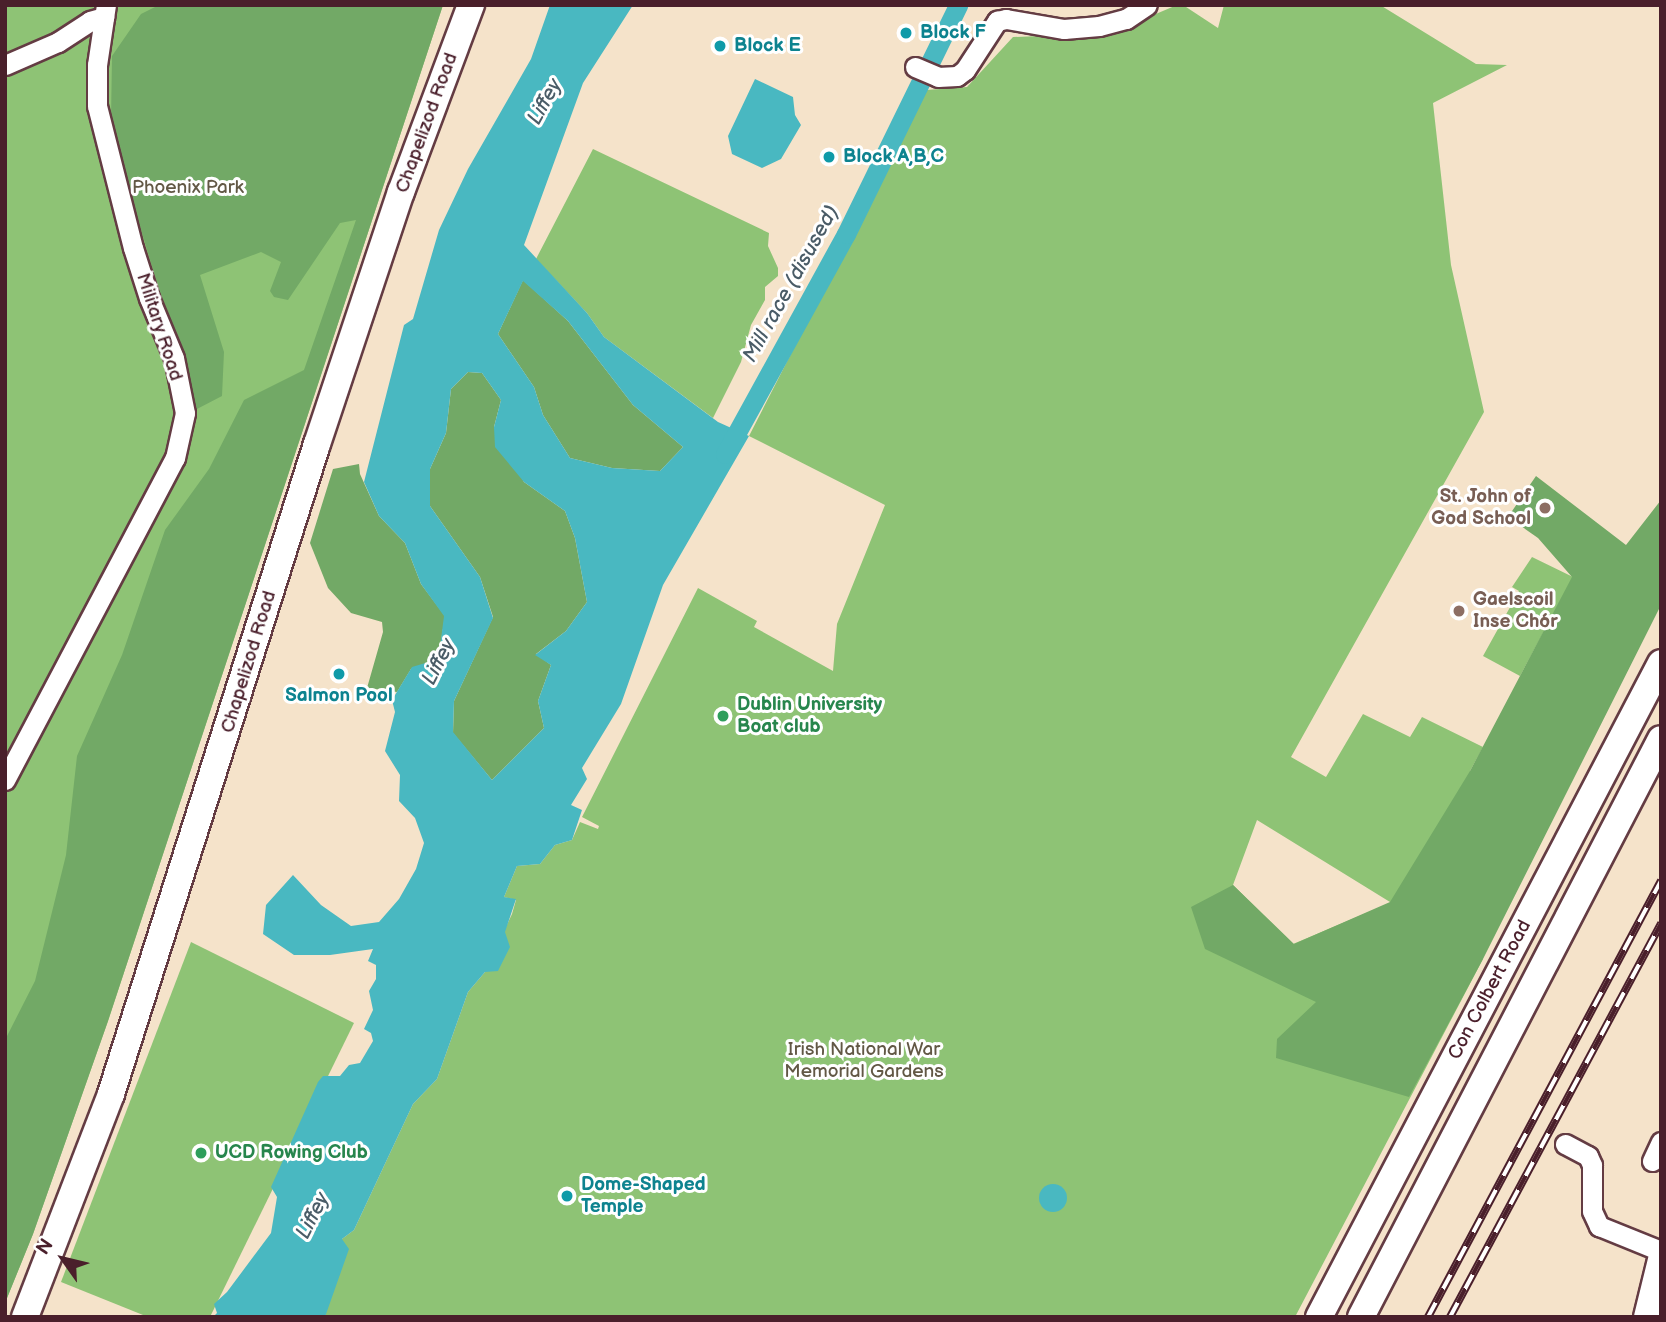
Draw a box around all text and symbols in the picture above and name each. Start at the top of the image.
place label: Block F [920,22,986,44]
marker: Block F [898,25,914,41]
place label: Block E [734,35,801,57]
marker: Block E [712,38,728,54]
street label: Chapelizod Road [391,50,463,196]
water label: Liffey [522,75,568,129]
place label: Block A,B,C [843,146,944,168]
marker: Block A,B,C [821,149,837,165]
park label: Phoenix Park [132,177,244,199]
water label: Mill race (disused) [738,201,844,367]
street label: Military Road [131,270,187,384]
place label: St. John of God School [1431,486,1531,530]
marker: St. John of God School [1537,500,1553,516]
street label: Chapelizod Road [217,588,281,736]
place label: Gaelscoil Inse Chór [1473,589,1558,633]
marker: Gaelscoil Inse Chór [1451,603,1467,619]
water label: Liffey [417,635,461,689]
marker: Salmon Pool [331,666,347,682]
place label: Salmon Pool [285,685,393,707]
place label: Dublin University Boat club [737,694,882,738]
marker: Dublin University Boat club [715,708,731,724]
street label: Con Colbert Road [1444,916,1536,1064]
park label: Irish National War Memorial Gardens [784,1039,944,1083]
place label: UCD Rowing Club [215,1142,368,1164]
marker: UCD Rowing Club [193,1145,209,1161]
place label: Dome-Shaped Temple [581,1174,706,1218]
marker: Dome-Shaped Temple [559,1188,575,1204]
water label: Liffey [291,1189,335,1243]
north arrow [28,1224,98,1294]
text: N [32,1235,59,1259]

